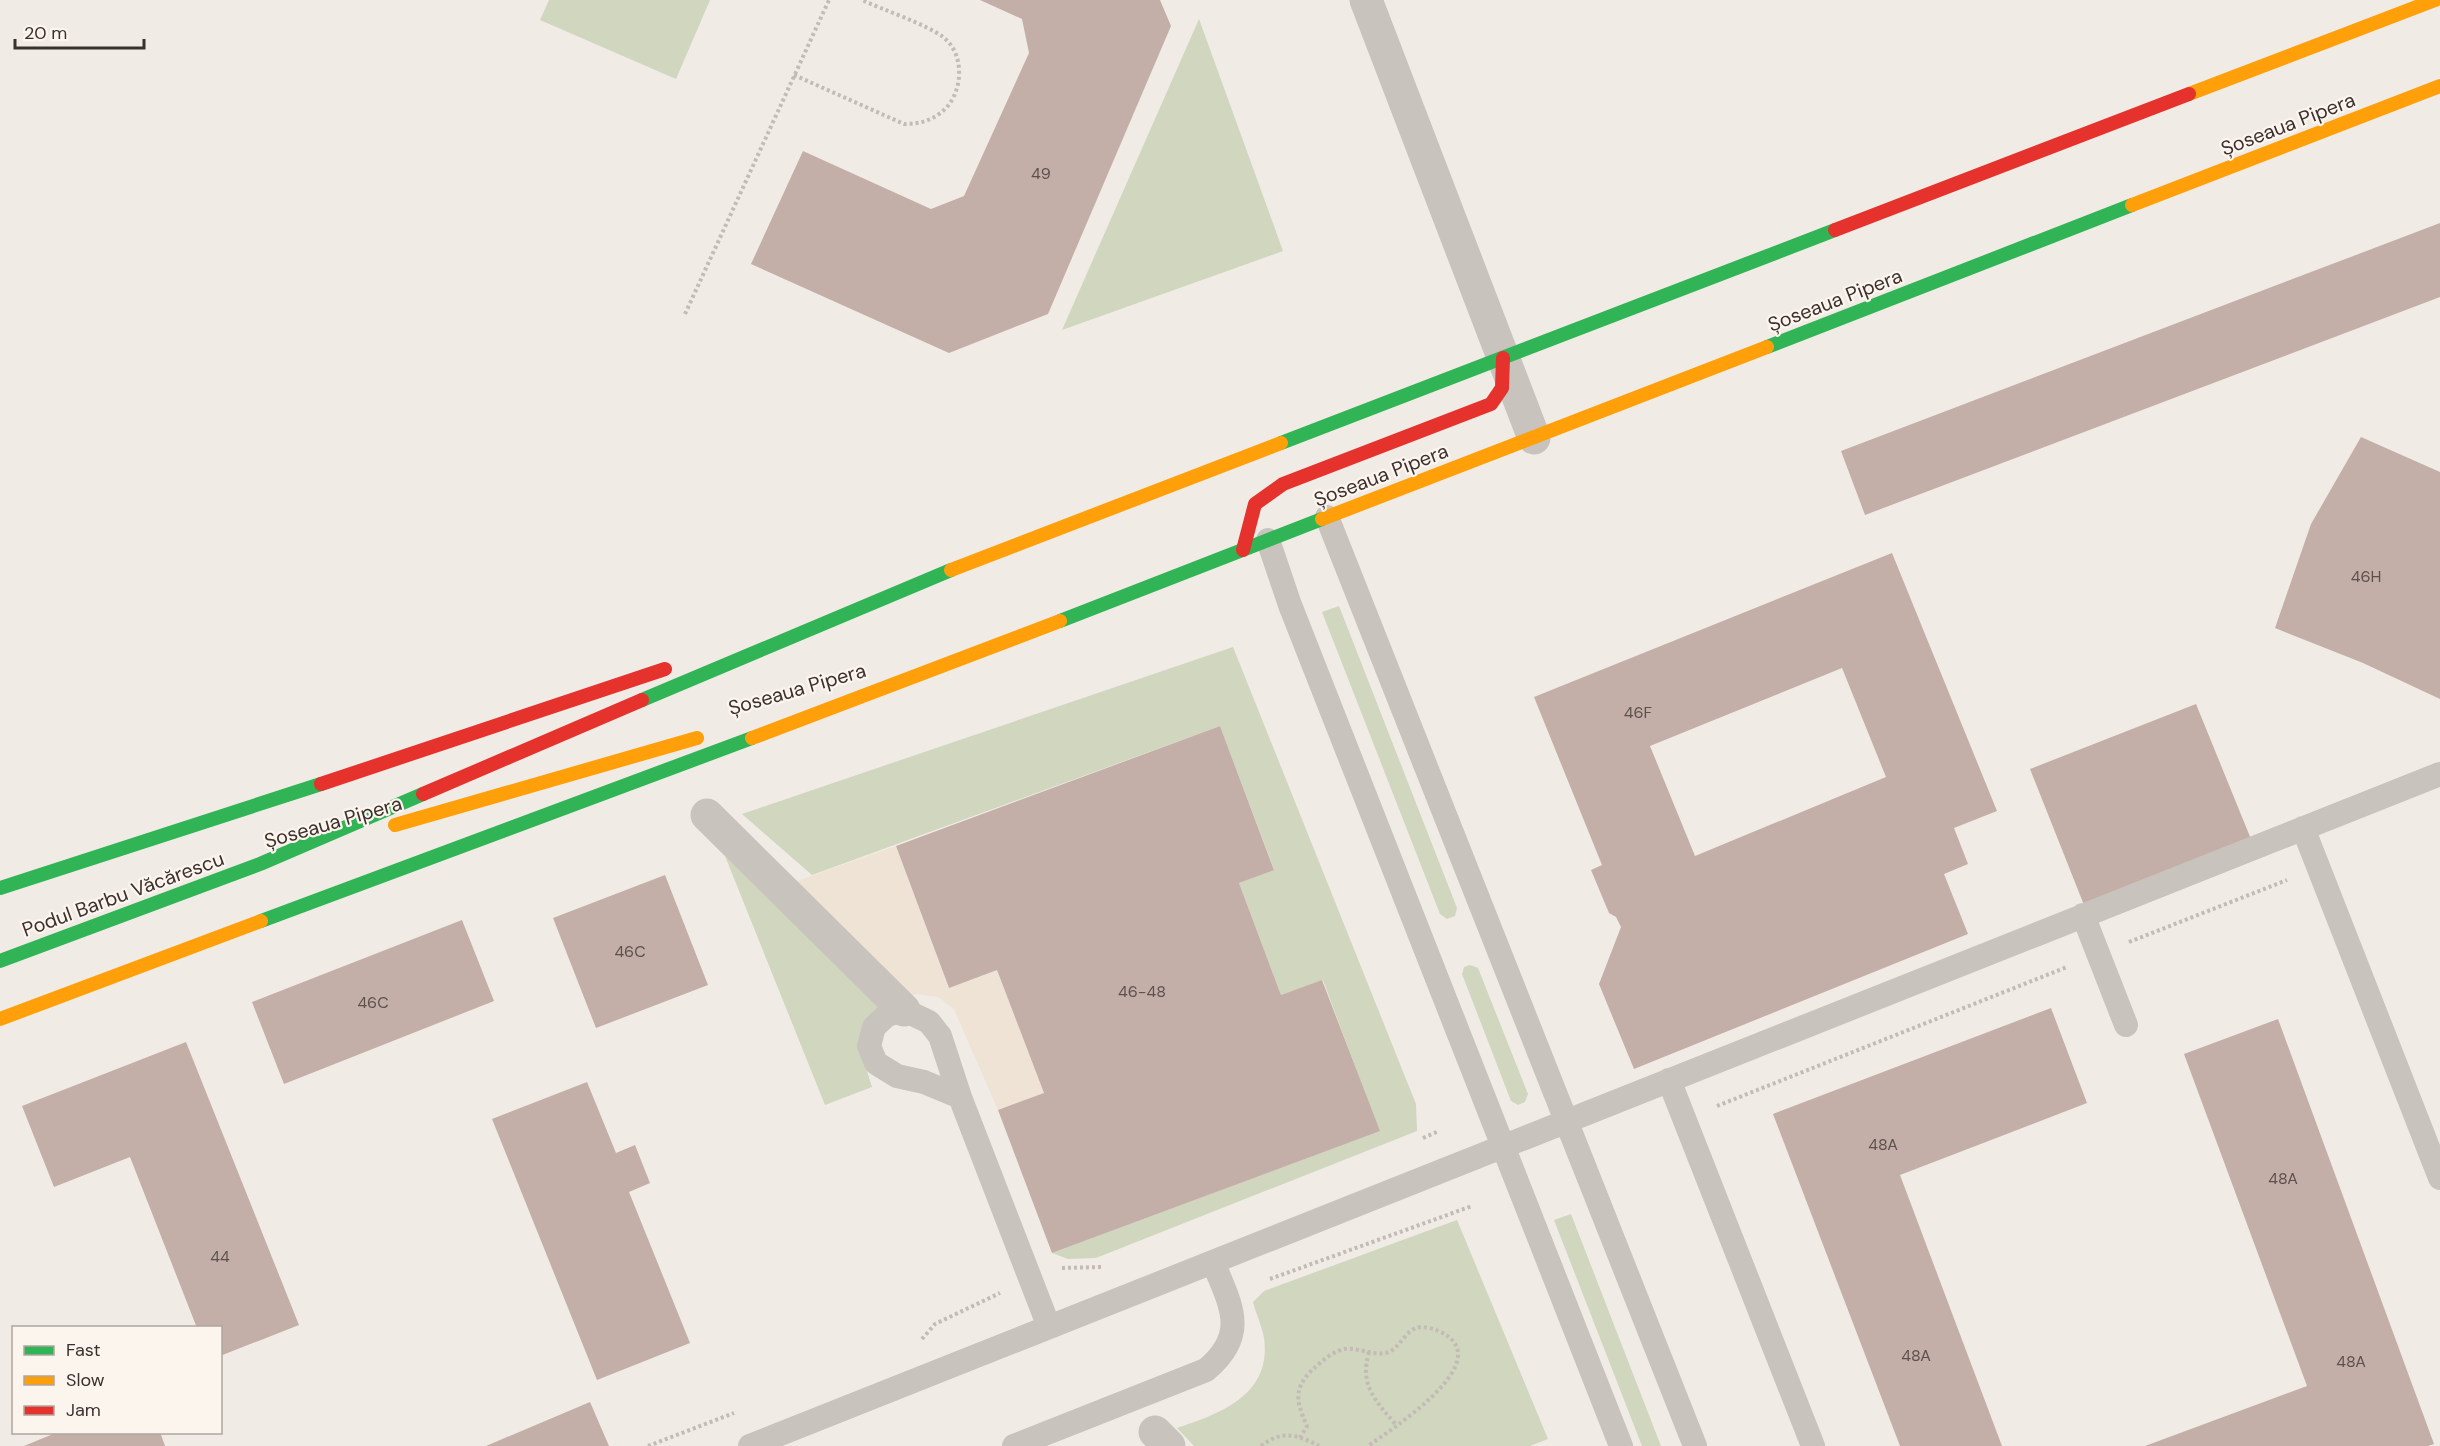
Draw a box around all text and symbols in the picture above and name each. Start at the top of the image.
scale bar [15,12,144,50]
text: 20 m [24,21,67,45]
street label: Șoseaua Pipera [2217,86,2359,162]
house number: 49 [1031,163,1051,184]
street label: Șoseaua Pipera [1764,262,1906,338]
street label: Șoseaua Pipera [1310,437,1452,513]
house number: 46H [2351,566,2381,587]
street label: Șoseaua Pipera [725,657,869,721]
house number: 46F [1624,702,1653,723]
street label: Șoseaua Pipera [261,790,405,854]
street label: Podul Barbu Văcărescu [18,845,228,943]
house number: 46C [614,941,646,962]
house number: 46-48 [1118,981,1166,1002]
house number: 46C [357,992,389,1013]
house number: 48A [1868,1134,1898,1155]
house number: 48A [2268,1168,2298,1189]
house number: 44 [210,1246,230,1267]
legend [12,1326,222,1434]
text: Fast [66,1338,101,1362]
house number: 48A [1901,1345,1931,1366]
house number: 48A [2336,1351,2366,1372]
text: Slow [66,1368,105,1392]
text: Jam [66,1398,101,1422]

